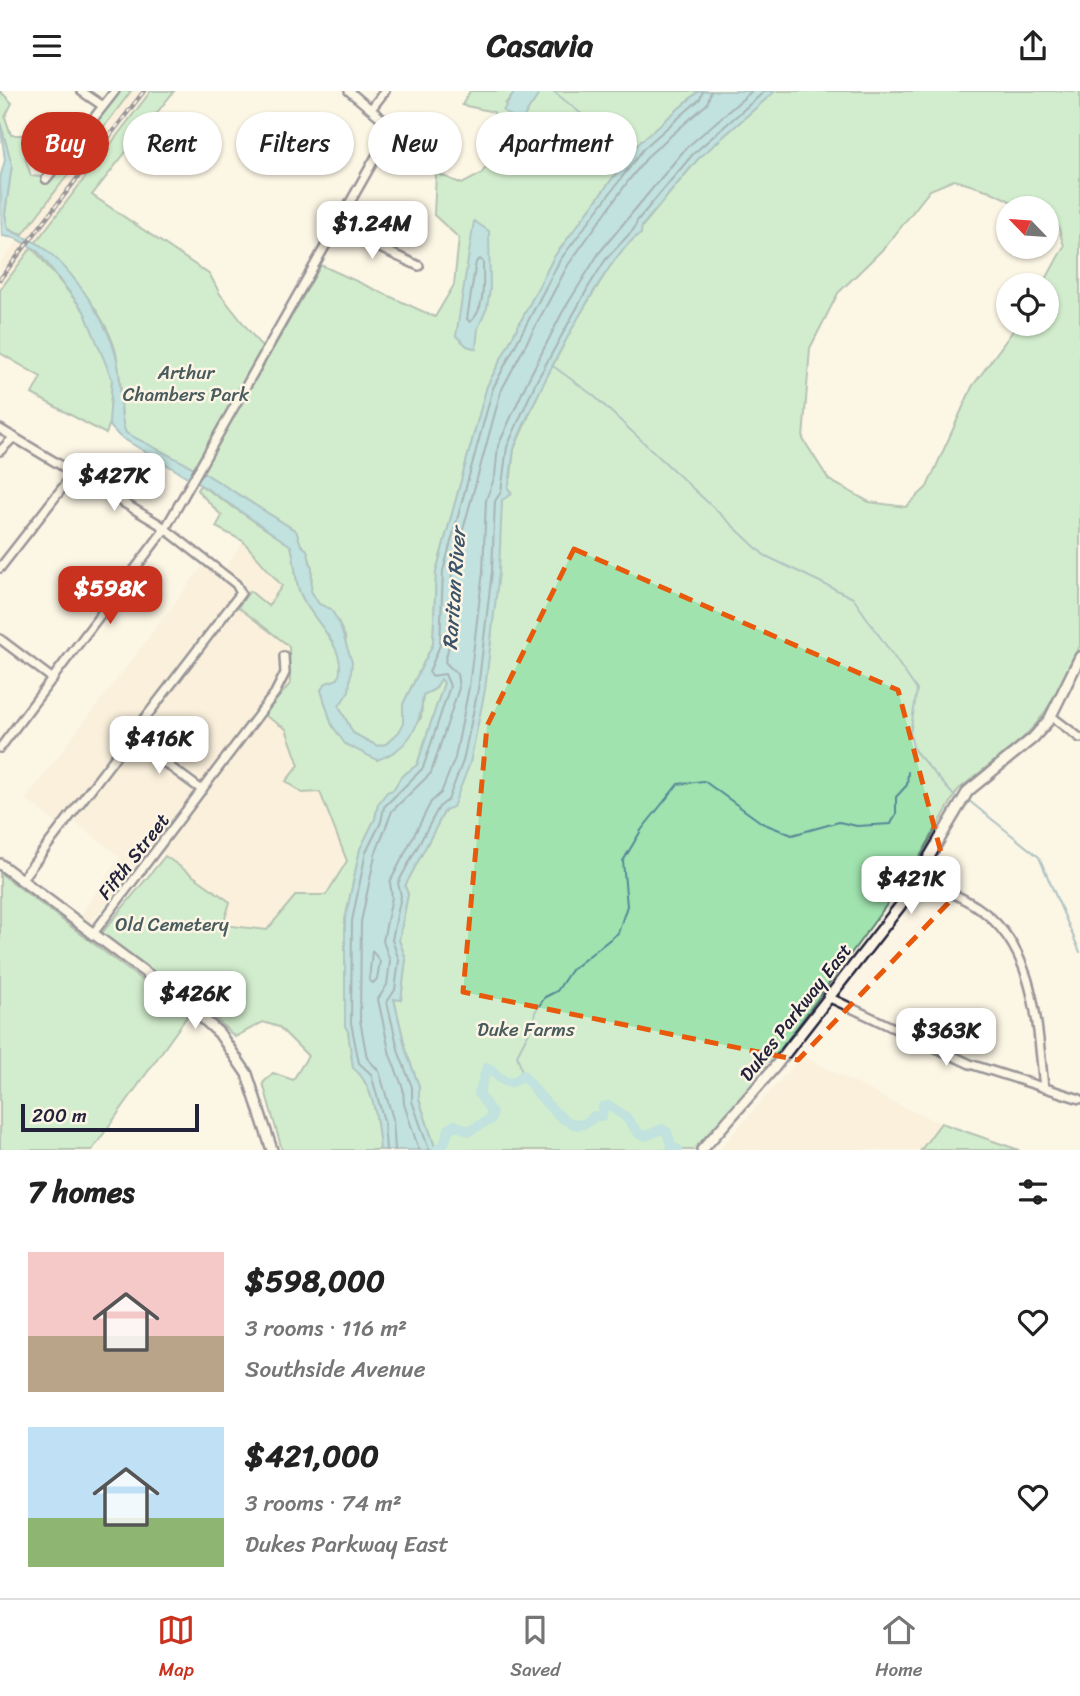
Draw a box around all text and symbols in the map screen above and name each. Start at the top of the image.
text: Casavia [487,17,593,74]
icon: menu [28,27,66,65]
icon: share [1014,27,1052,65]
chip: Buy [21,112,109,175]
chip: Rent [123,112,222,175]
chip: Filters [236,112,354,175]
chip: New [368,112,462,175]
chip: Apartment [476,112,637,175]
north arrow [996,196,1059,259]
map controls [996,196,1059,336]
pin: $1.24M [315,201,429,261]
text: $1.24M [333,203,411,244]
button: locate [996,273,1059,336]
park label: Arthur Chambers Park [123,356,250,411]
pin: $427K [65,453,163,513]
text: $427K [79,455,149,496]
water label: Raritan River [431,522,478,651]
pin: $598K [61,567,159,626]
text: $598K [74,568,146,609]
pin: $416K [110,717,208,776]
text: $416K [126,718,192,759]
street label: Fifth Street [89,806,178,907]
pin: $421K [862,857,960,916]
text: $421K [878,858,944,899]
park label: Old Cemetery [115,908,229,941]
street label: Dukes Parkway East [731,936,860,1089]
pin: $426K [146,971,244,1031]
text: $426K [160,973,230,1014]
pin: $363K [897,1009,995,1068]
text: $363K [912,1010,980,1051]
park label: Duke Farms [477,1013,575,1046]
text: 200 m [32,1099,87,1132]
scale bar [21,1101,200,1133]
text: 7 homes [28,1165,135,1219]
icon: filters [1014,1173,1052,1211]
text: $598,000 [245,1254,385,1308]
icon: home [84,1280,168,1364]
icon: heart [1014,1303,1052,1341]
text: 3 rooms · 116 m² [245,1308,407,1349]
text: Southside Avenue [245,1349,426,1390]
text: $421,000 [245,1429,379,1483]
icon: home [84,1455,168,1539]
icon: heart [1014,1478,1052,1516]
text: 3 rooms · 74 m² [245,1483,402,1524]
text: Dukes Parkway East [245,1524,449,1565]
tab: Map [157,1611,195,1686]
tab: Saved [510,1611,560,1686]
tab: Home [875,1611,923,1686]

